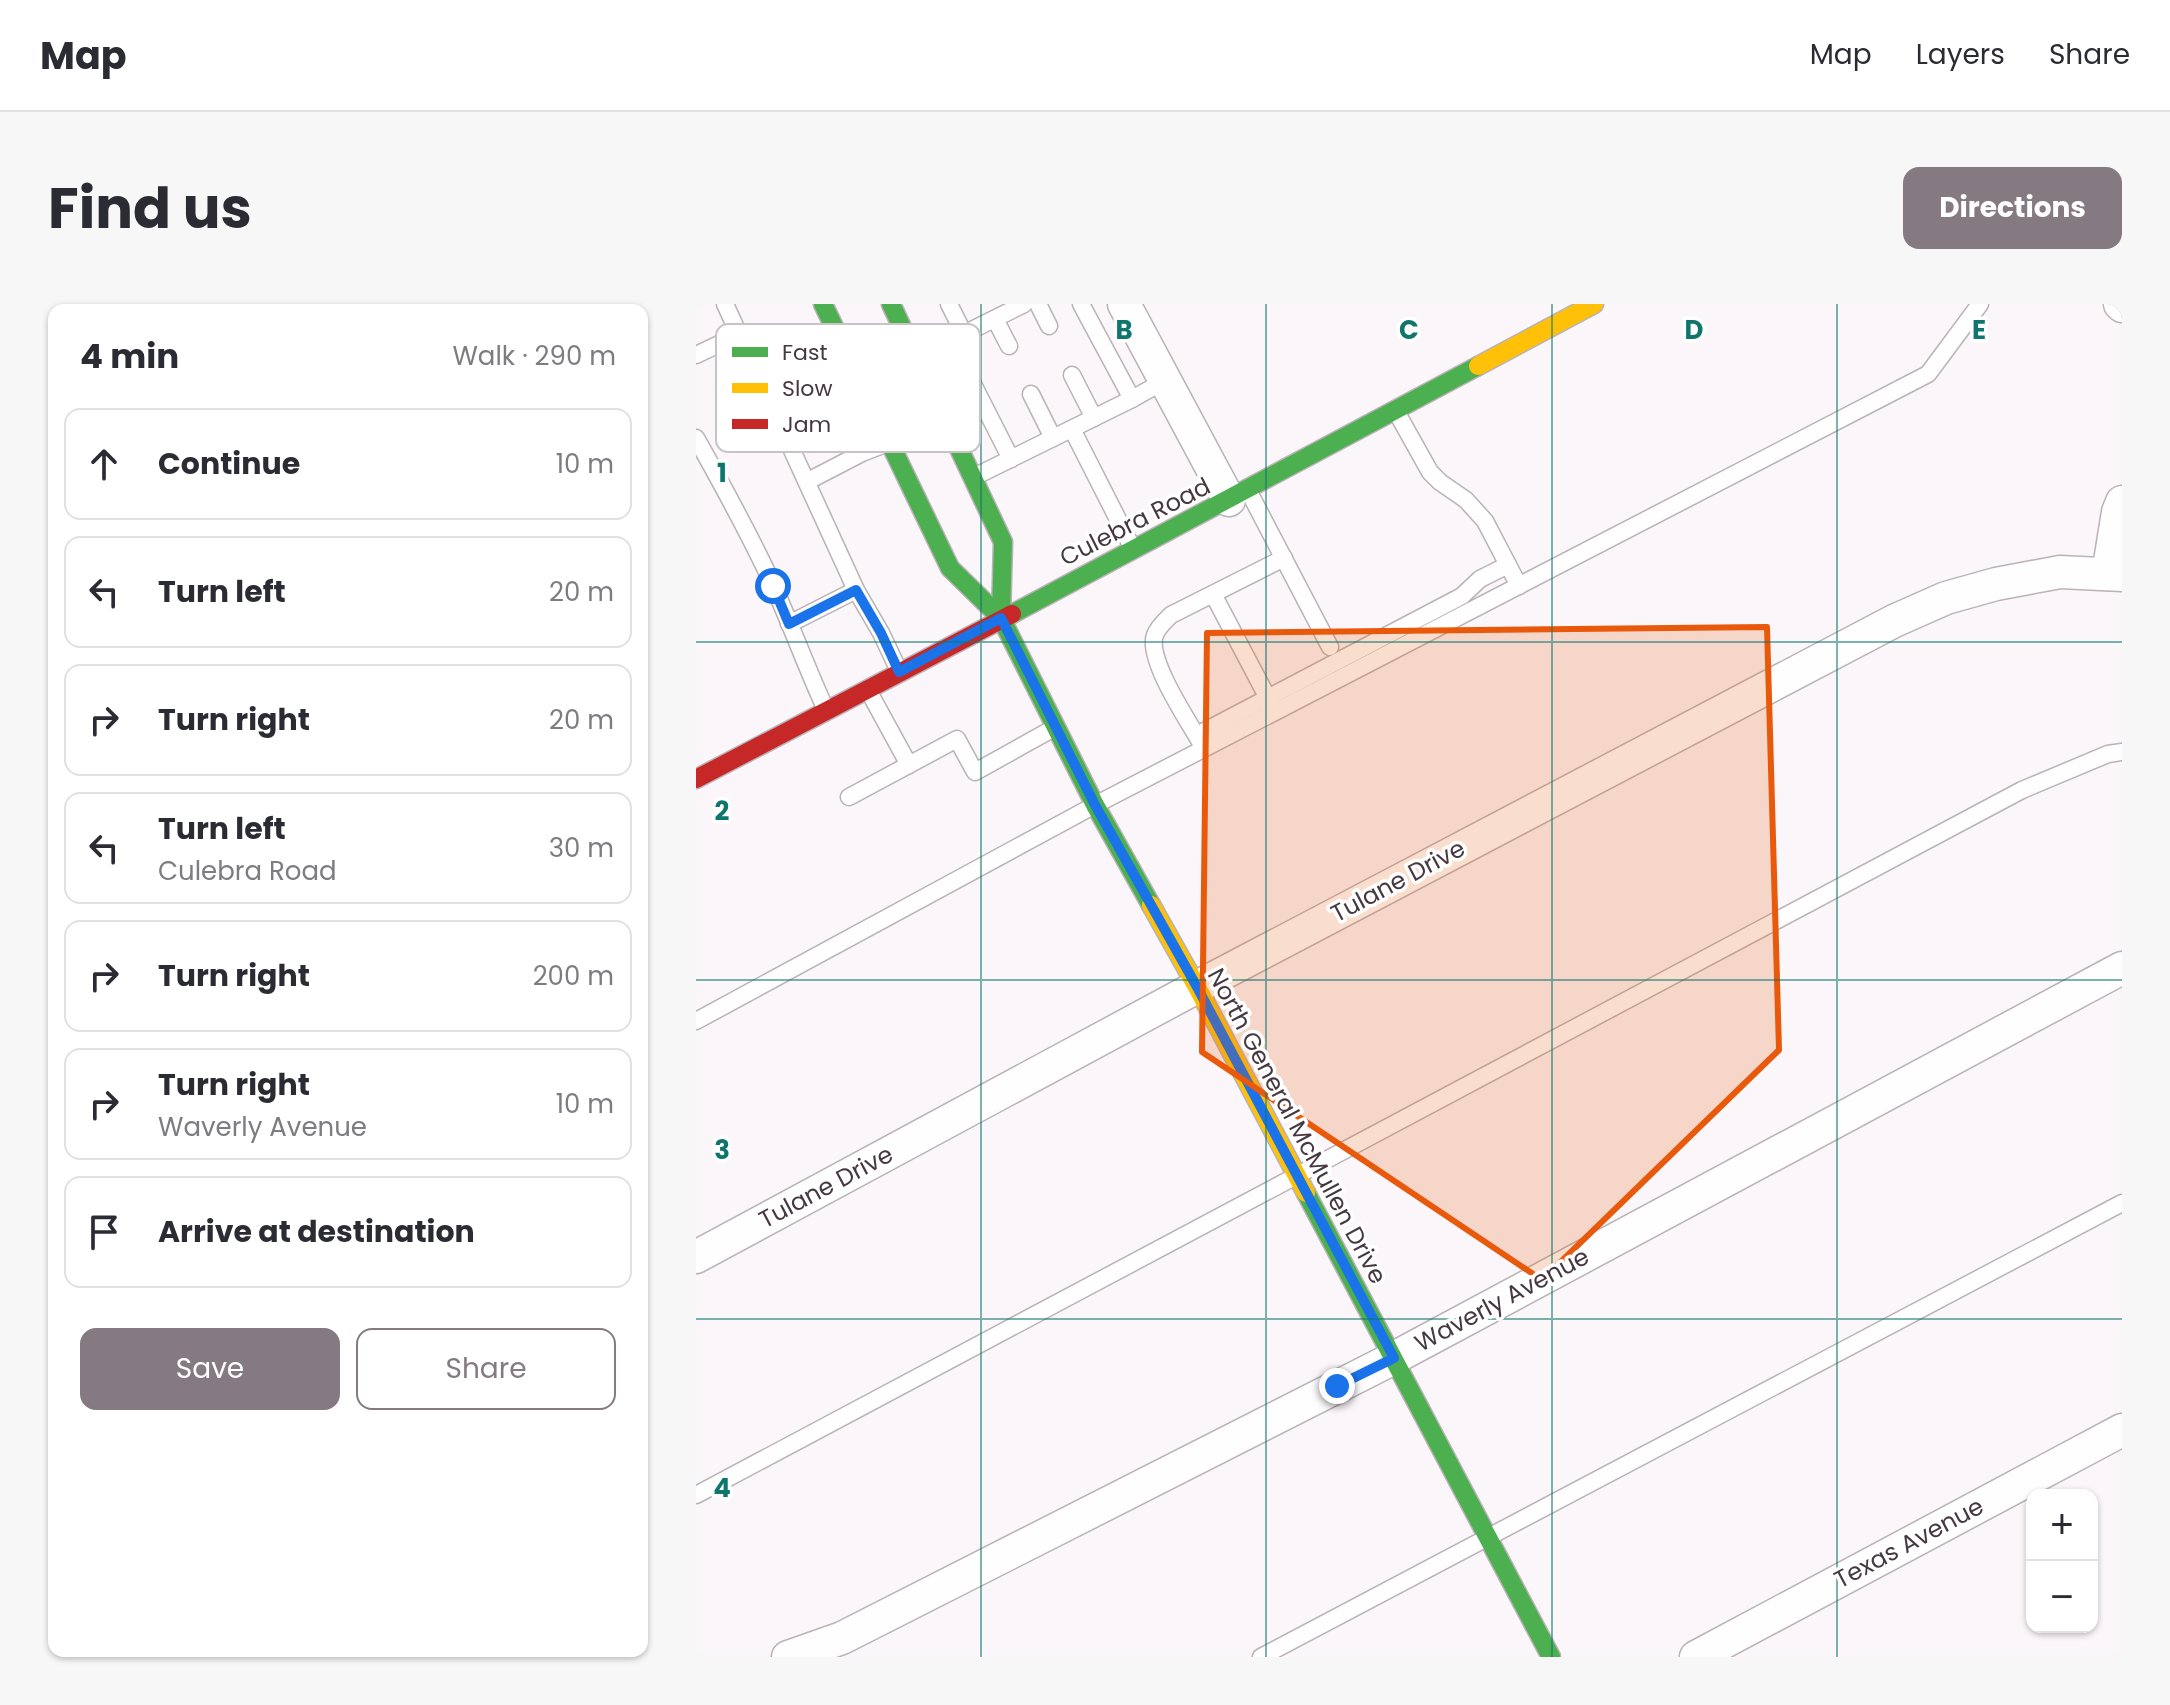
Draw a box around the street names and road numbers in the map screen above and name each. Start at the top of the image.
street label: Culebra Road [1054,469,1216,574]
street label: Tulane Drive [1325,831,1471,930]
street label: North General McMullen Drive [1200,962,1395,1289]
street label: Tulane Drive [753,1137,899,1236]
street label: Waverly Avenue [1409,1240,1595,1359]
street label: Texas Avenue [1828,1489,1989,1596]

